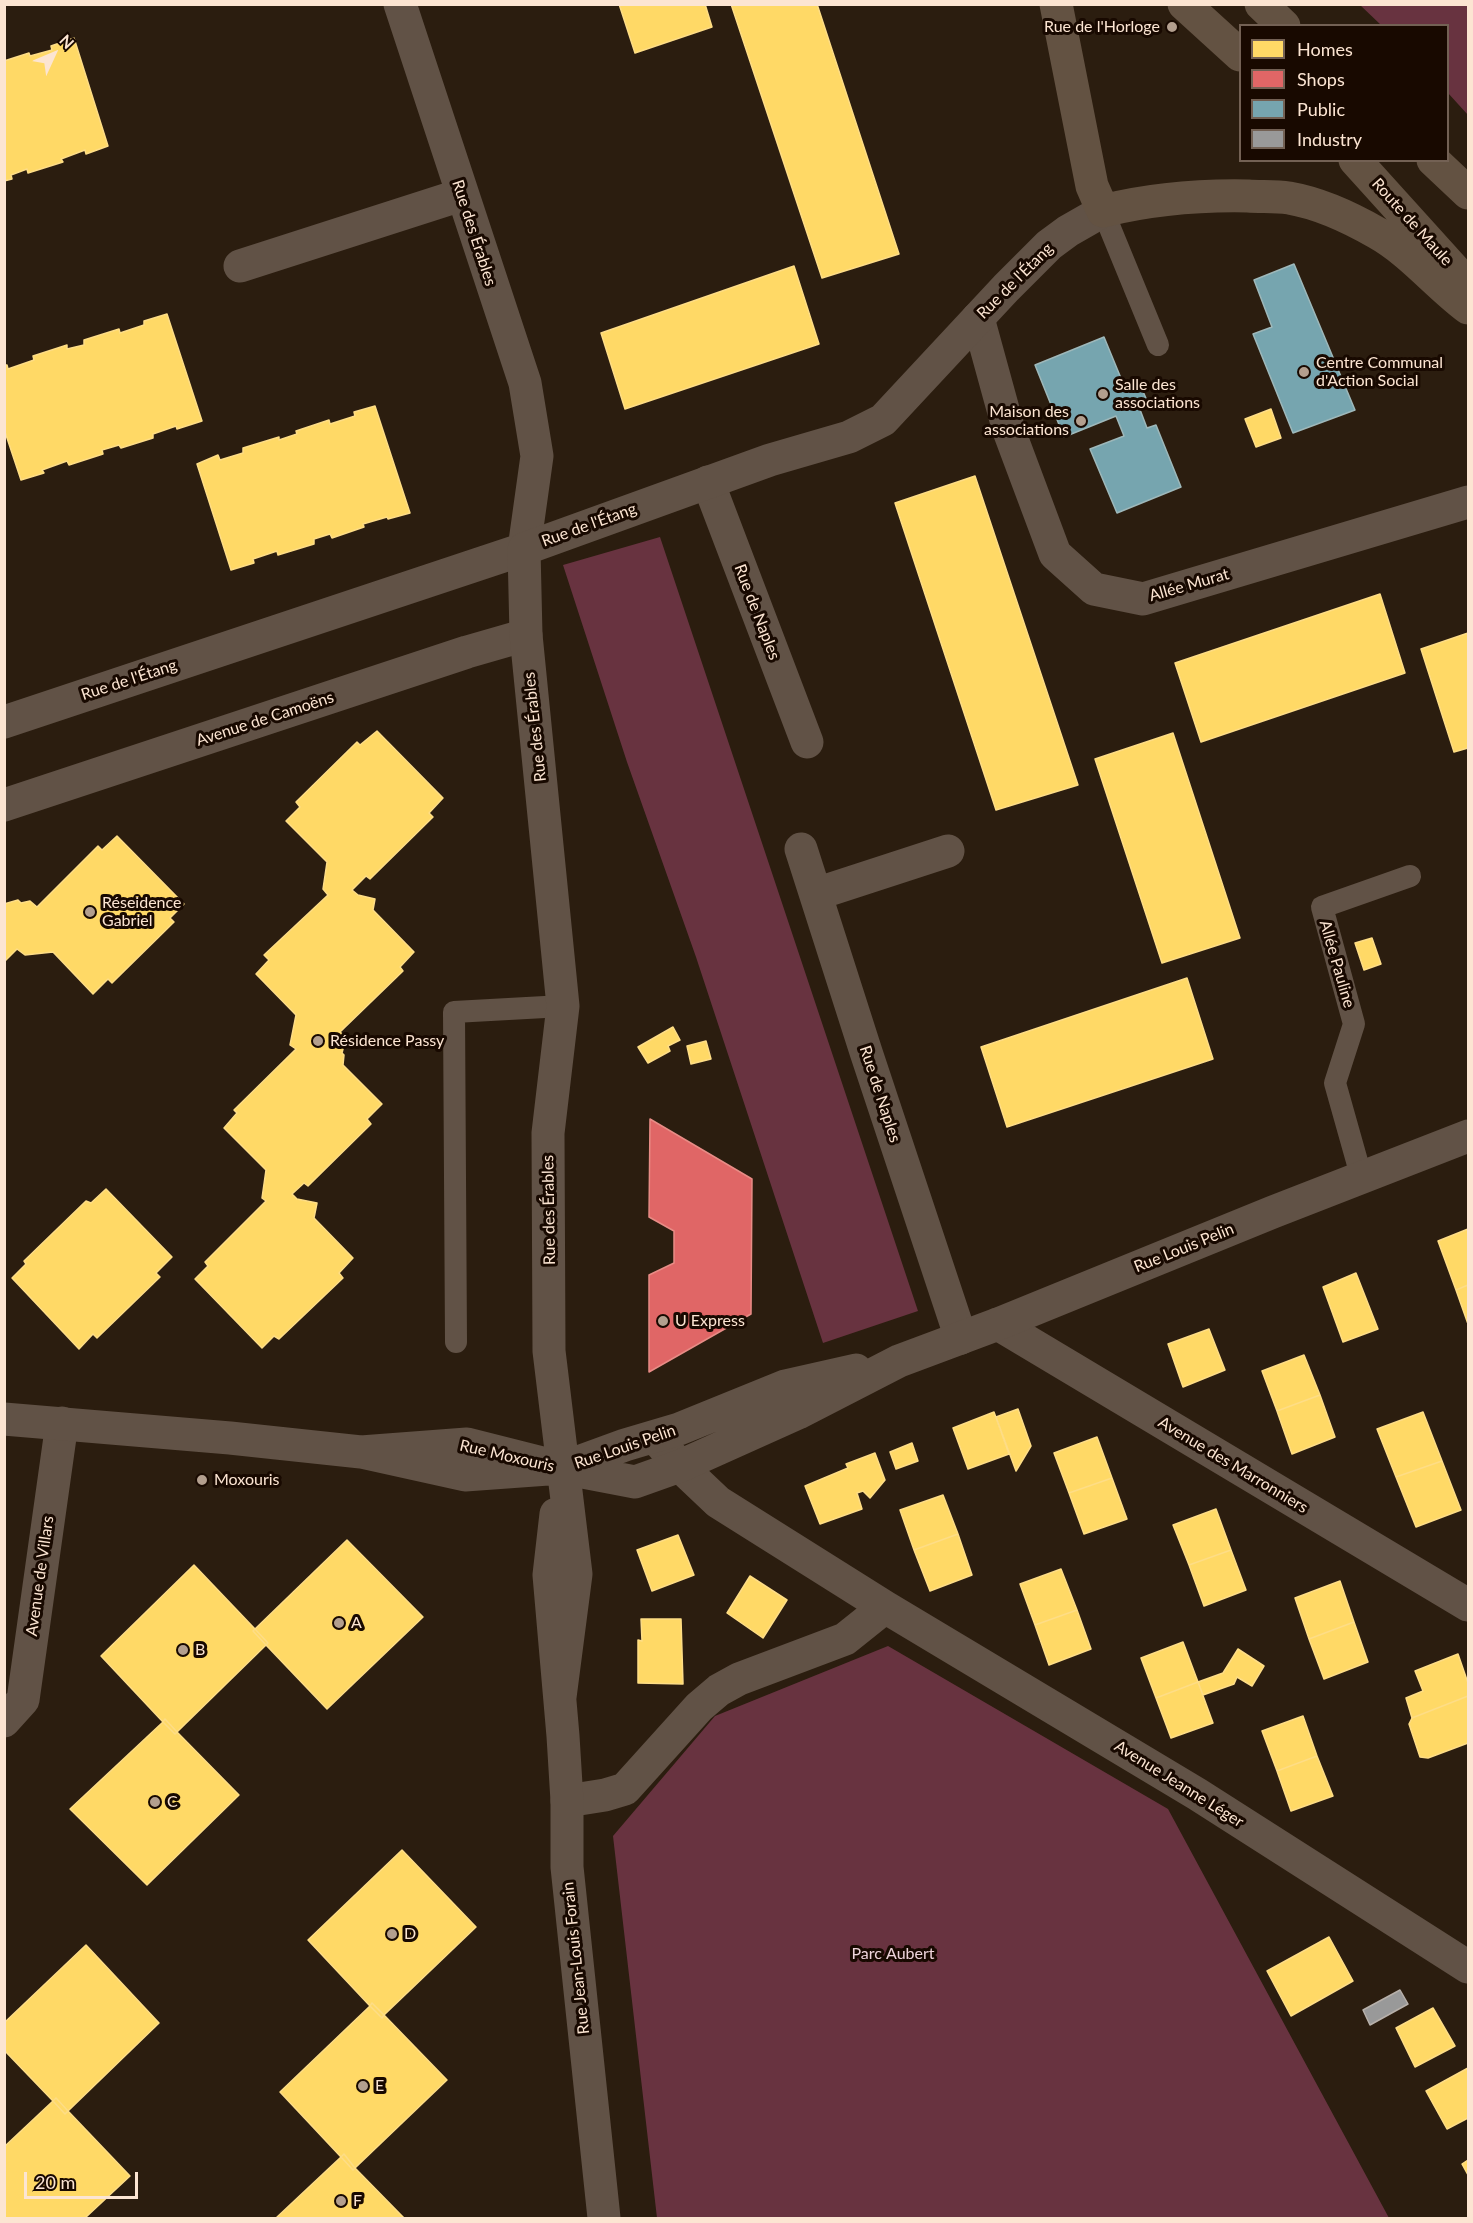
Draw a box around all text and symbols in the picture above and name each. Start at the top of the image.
place label: Rue de l'Horloge [1044,17,1160,37]
marker: Rue de l'Horloge [1165,20,1179,34]
north arrow [24,24,84,84]
legend [1239,24,1449,162]
text: N [56,30,78,52]
text: Homes [1297,38,1353,60]
text: Shops [1297,68,1345,90]
text: Public [1297,98,1345,120]
text: Industry [1297,128,1362,150]
street label: Route de Maule [1368,174,1456,270]
street label: Rue des Érables [448,178,500,288]
street label: Rue de l'Étang [973,239,1057,323]
place label: Centre Communal d'Action Social [1316,353,1443,391]
marker: Centre Communal d'Action Social [1297,365,1311,379]
place label: Salle des associations [1115,375,1200,413]
marker: Salle des associations [1096,387,1110,401]
place label: Maison des associations [984,402,1069,440]
marker: Maison des associations [1074,414,1088,428]
street label: Rue de l'Étang [539,499,639,551]
street label: Rue de Naples [730,562,784,662]
street label: Allée Murat [1147,564,1231,606]
street label: Rue de l'Étang [79,655,179,705]
street label: Rue des Érables [520,671,550,783]
street label: Avenue de Camoëns [194,688,336,750]
place label: Réseidence Gabriel [102,893,181,931]
marker: Réseidence Gabriel [83,905,97,919]
street label: Allée Pauline [1315,918,1359,1010]
place label: Résidence Passy [330,1031,444,1051]
marker: Résidence Passy [311,1034,325,1048]
street label: Rue de Naples [855,1043,905,1145]
street label: Rue des Érables [538,1155,560,1265]
street label: Rue Louis Pelin [1131,1219,1237,1277]
place label: U Express [675,1311,745,1331]
marker: U Express [656,1314,670,1328]
street label: Avenue des Marronniers [1155,1413,1311,1517]
street label: Rue Louis Pelin [572,1421,678,1473]
street label: Rue Moxouris [458,1436,556,1476]
place label: Moxouris [214,1470,280,1490]
marker: Moxouris [195,1473,209,1487]
street label: Avenue de Villars [22,1515,58,1637]
place label: A [351,1613,362,1633]
marker: A [332,1616,346,1630]
place label: B [195,1640,205,1660]
marker: B [176,1643,190,1657]
street label: Avenue Jeanne Léger [1111,1736,1247,1832]
place label: C [167,1792,178,1812]
marker: C [148,1795,162,1809]
street label: Rue Jean-Louis Forain [558,1881,594,2035]
place label: D [404,1924,416,1944]
marker: D [385,1927,399,1941]
park label: Parc Aubert [851,1944,935,1964]
place label: E [375,2076,384,2096]
marker: E [356,2079,370,2093]
scale bar [27,2160,141,2198]
text: 20 m [35,2171,75,2193]
place label: F [353,2191,362,2211]
marker: F [334,2194,348,2208]

